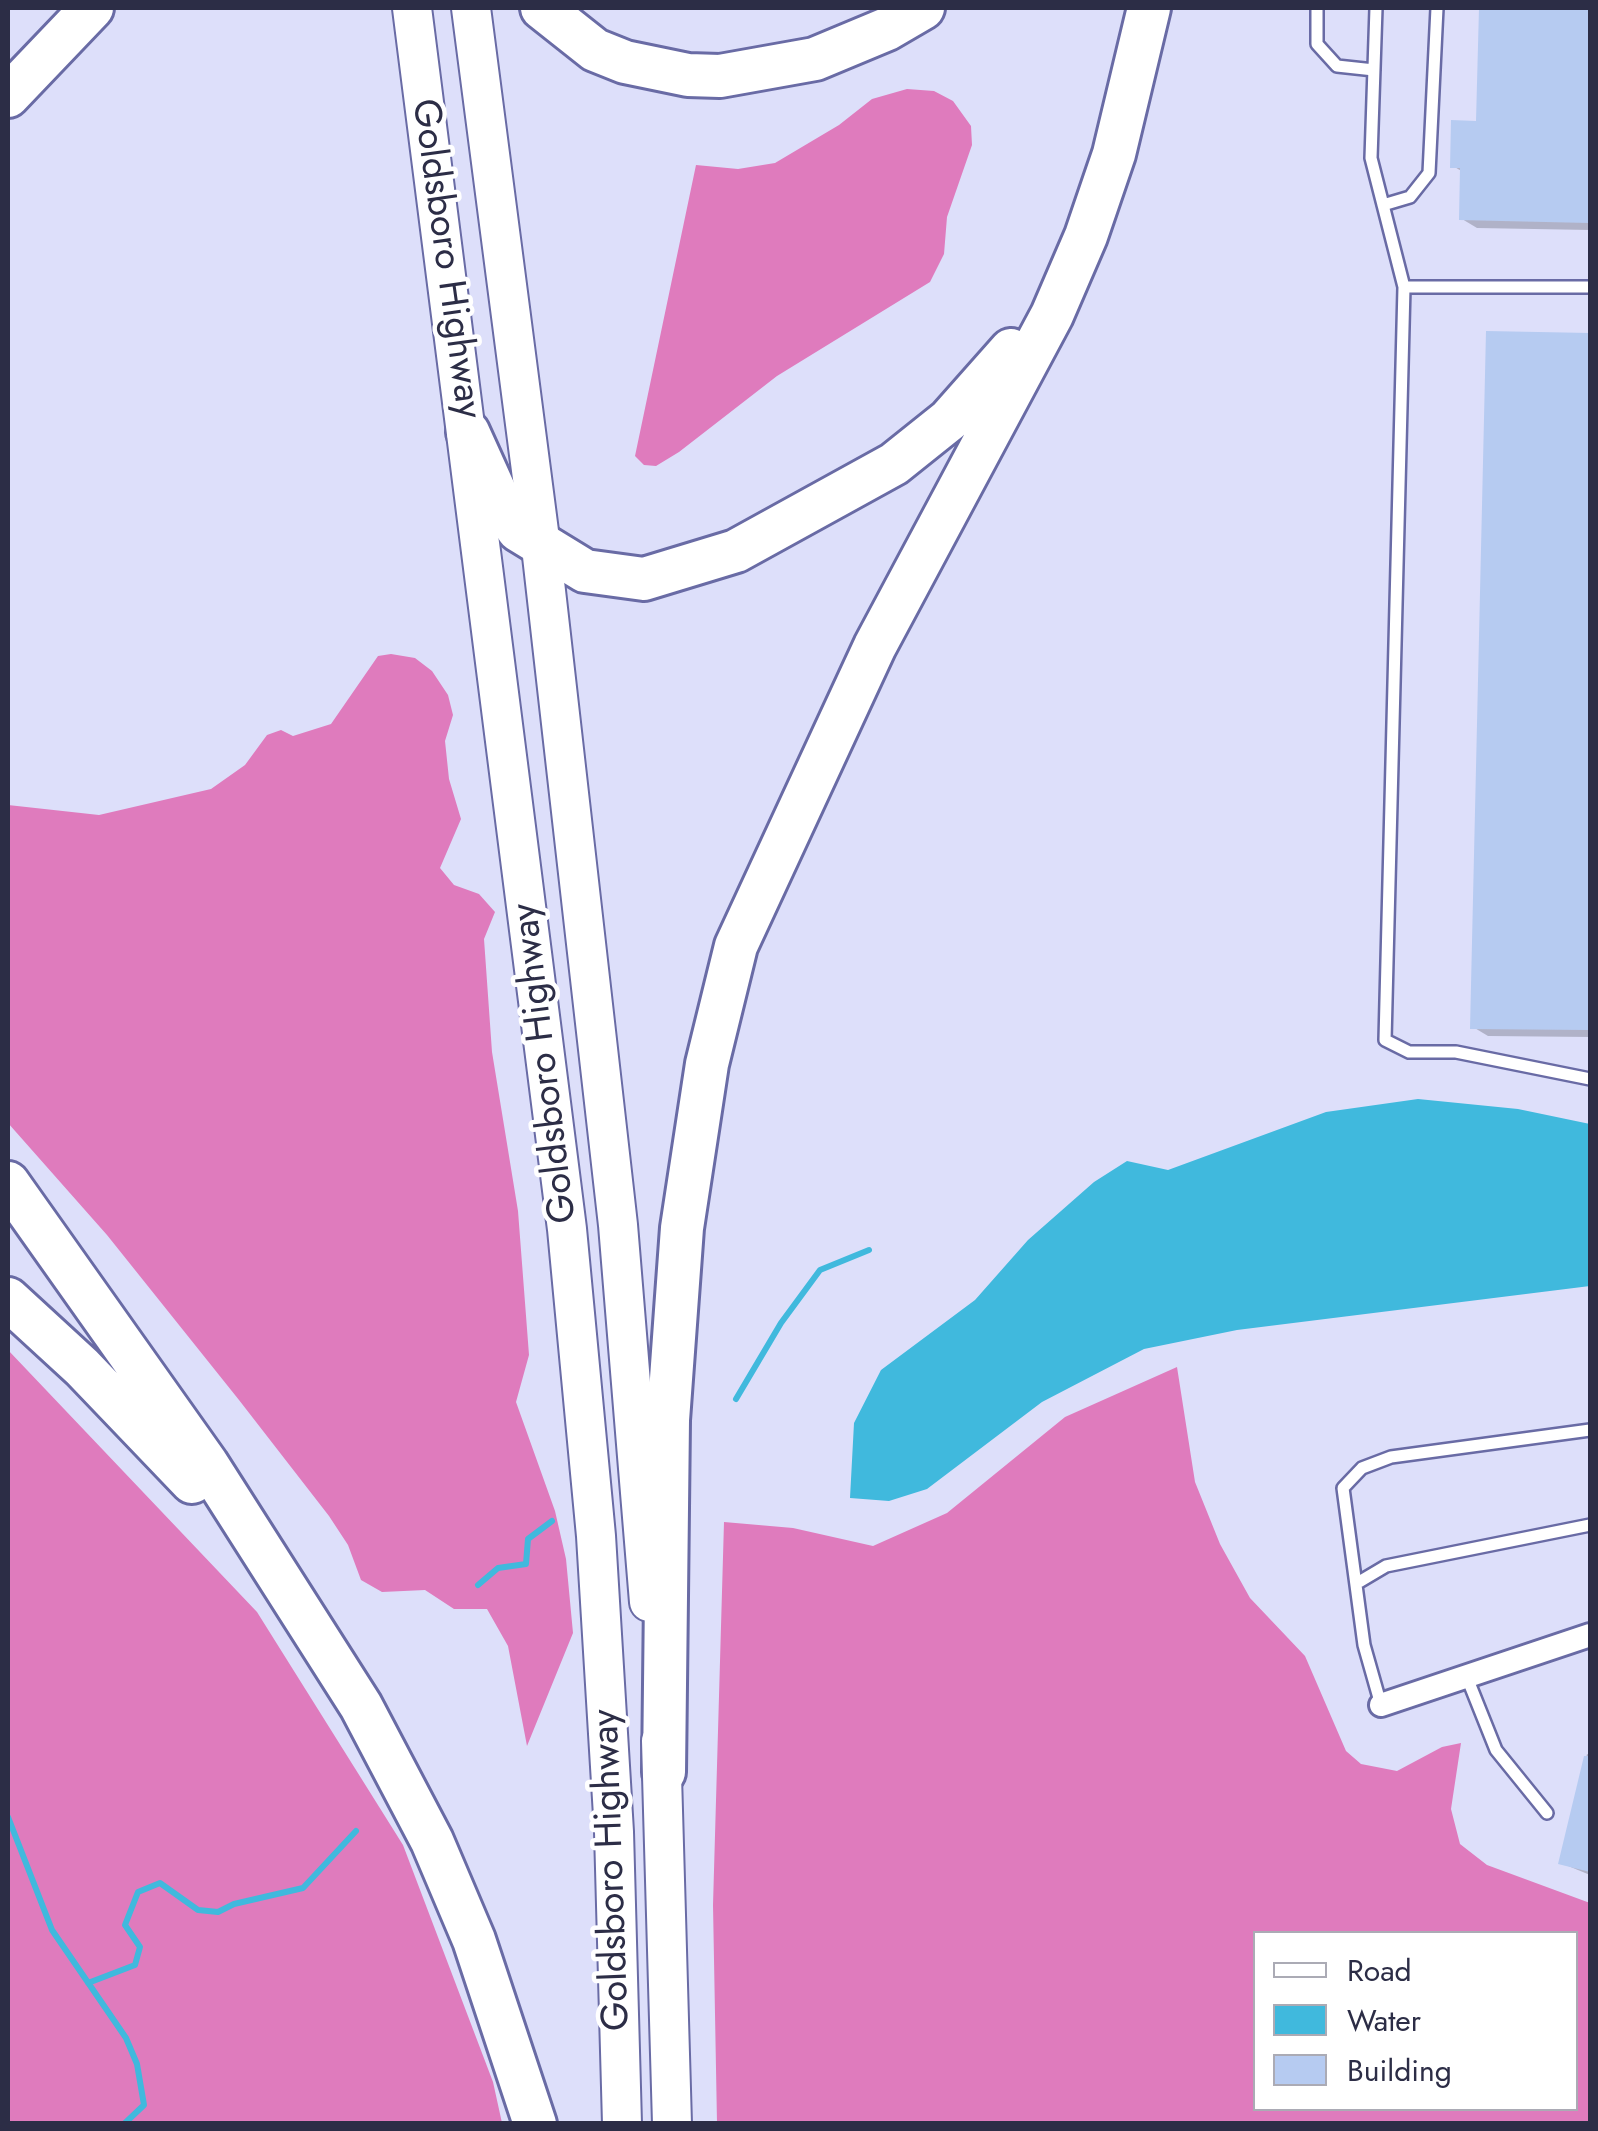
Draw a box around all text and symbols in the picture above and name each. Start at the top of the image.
street label: Goldsboro Highway [400,96,490,422]
street label: Goldsboro Highway [504,900,588,1226]
street label: Goldsboro Highway [585,1708,641,2032]
legend [1253,1931,1578,2111]
text: Road [1347,1949,1412,1992]
text: Water [1347,1999,1421,2042]
text: Building [1347,2049,1452,2092]

